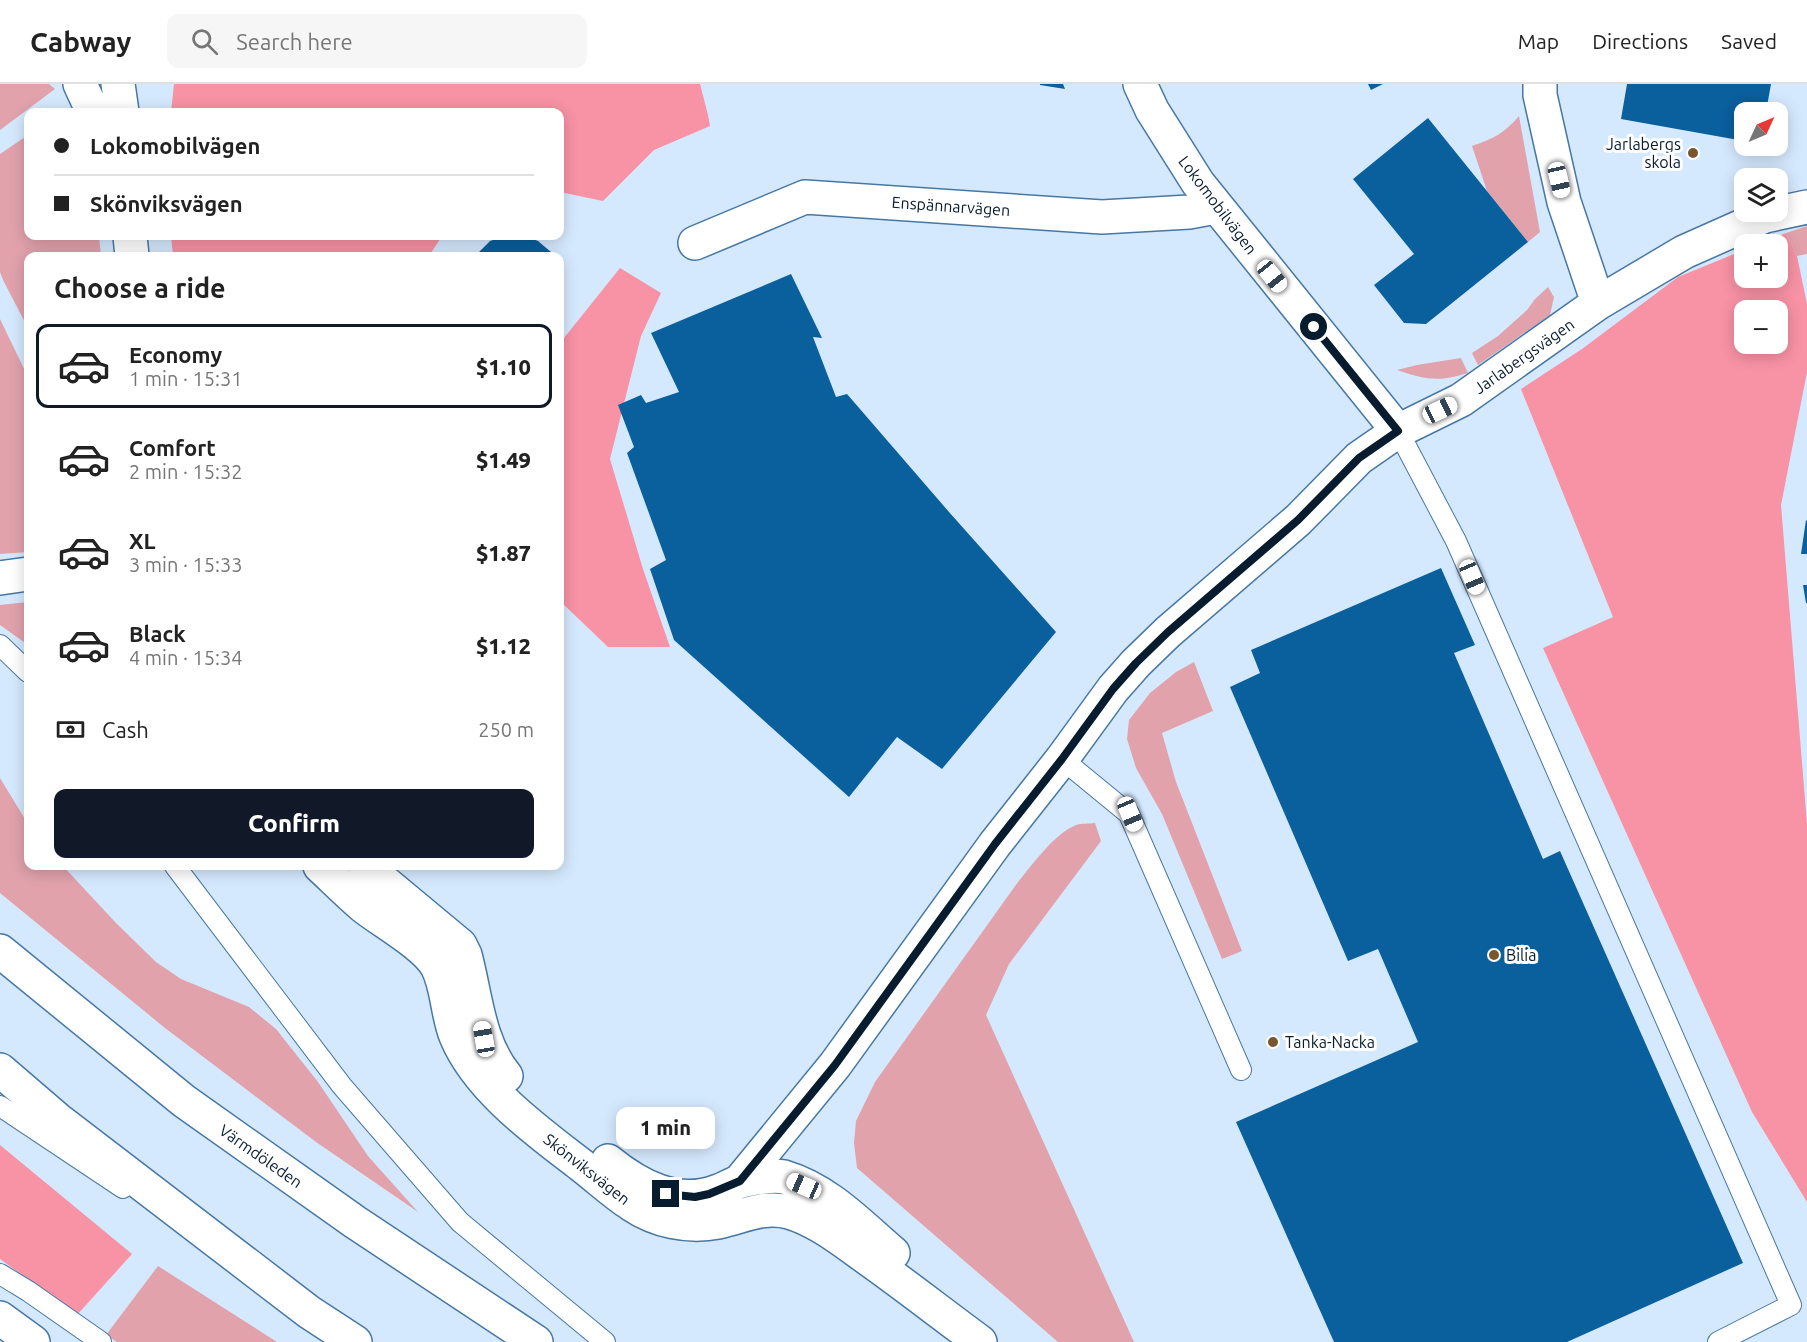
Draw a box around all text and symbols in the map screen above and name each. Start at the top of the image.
search box [167,14,587,68]
icon: search [188,25,221,58]
text: Cabway [30,26,131,57]
text: Search here [236,29,353,54]
text: Map [1518,29,1559,53]
text: Directions [1592,29,1688,53]
text: Saved [1721,29,1777,53]
north arrow [1734,102,1788,156]
map controls [1734,102,1788,354]
text: Lokomobilvägen [90,133,260,158]
place label: Jarlabergs skola [1606,135,1681,171]
marker: Jarlabergs skola [1686,146,1700,160]
street label: Lokomobilvägen [1175,152,1261,258]
car [1546,160,1572,200]
button: layers [1734,168,1788,222]
text: Skönviksvägen [90,191,243,216]
street label: Enspännarvägen [891,193,1011,219]
button: + [1734,234,1788,288]
car [1254,256,1290,296]
text: Choose a ride [54,273,226,303]
button: − [1734,300,1788,354]
route start [1300,313,1327,340]
street label: Jarlabergsvägen [1470,315,1578,397]
icon: car [57,339,111,393]
text: Economy [129,342,222,367]
text: $1.10 [476,354,531,379]
text: 1 min · 15:31 [129,367,243,390]
car [1420,394,1460,426]
icon: car [57,432,111,486]
text: Comfort [129,435,216,460]
text: $1.49 [476,447,531,472]
text: 2 min · 15:32 [129,460,243,483]
icon: car [57,525,111,579]
text: XL [129,528,156,553]
text: $1.87 [476,540,531,565]
text: 3 min · 15:33 [129,553,243,576]
car [1457,557,1487,597]
icon: car [57,618,111,672]
text: Black [129,621,186,646]
text: $1.12 [476,633,531,658]
text: 4 min · 15:34 [129,646,243,669]
icon: cash [54,713,87,746]
text: Cash [102,717,149,742]
text: 250 m [478,718,534,741]
button: Confirm [54,789,534,858]
car [1115,794,1145,834]
place label: Bilia [1506,946,1536,964]
marker: Bilia [1487,948,1501,962]
car [472,1020,496,1058]
place label: Tanka-Nacka [1285,1033,1375,1051]
marker: Tanka-Nacka [1266,1035,1280,1049]
callout: 1 min [616,1107,716,1149]
text: 1 min [640,1116,691,1139]
street label: Värmdöleden [216,1121,306,1191]
street label: Skönviksvägen [540,1130,634,1208]
car [784,1170,824,1202]
route end [652,1180,679,1207]

